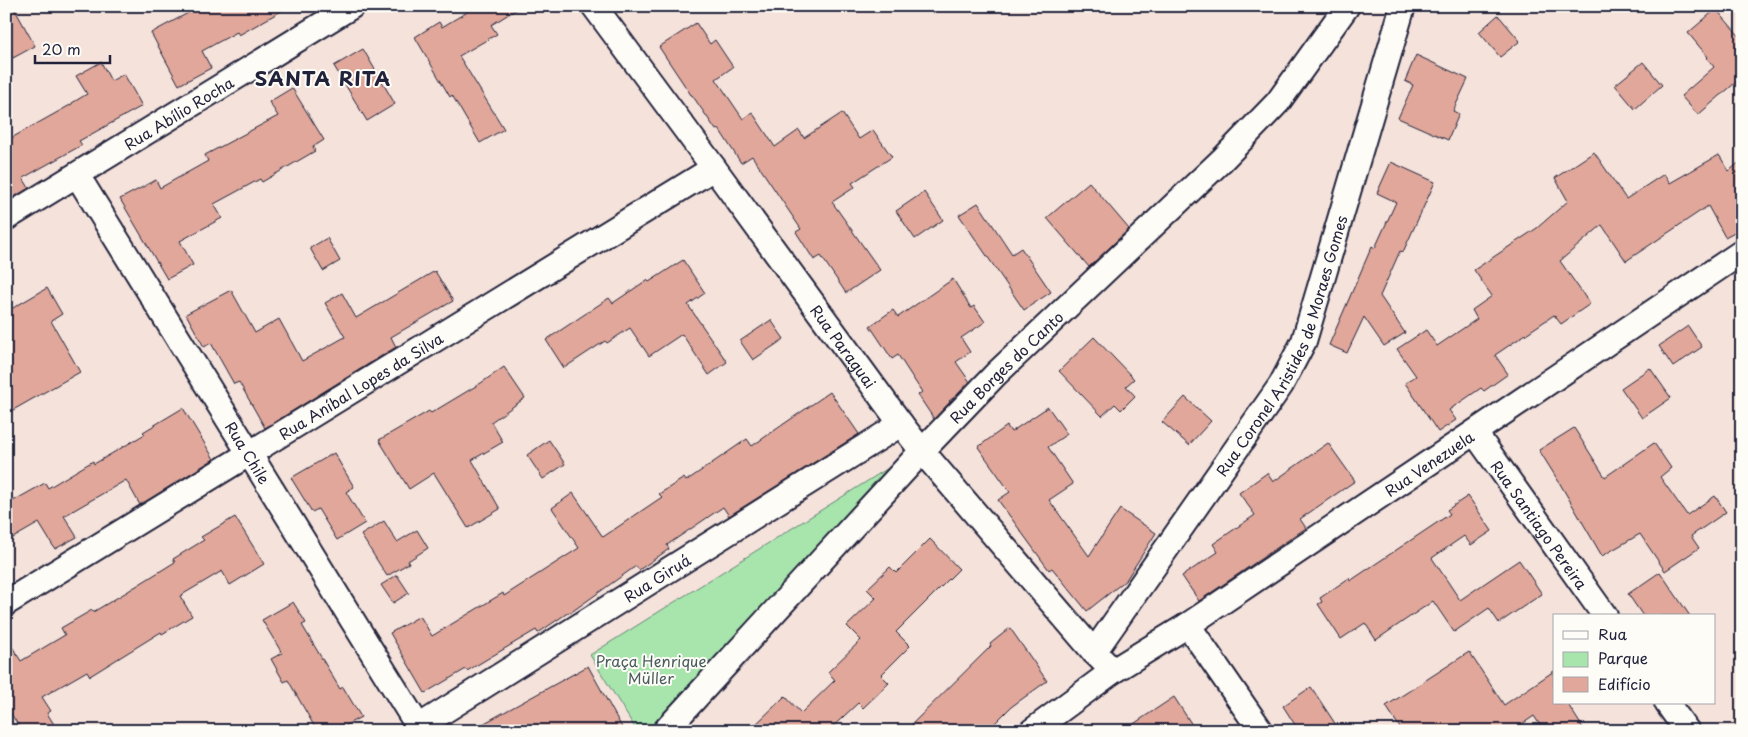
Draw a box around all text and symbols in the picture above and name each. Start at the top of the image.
scale bar [35,32,110,64]
text: 20 m [42,37,81,60]
district label: SANTA RITA [255,63,391,93]
street label: Rua Abílio Rocha [119,70,238,155]
street label: Rua Coronel Aristides de Moraes Gomes [1209,212,1352,480]
street label: Rua Paraguai [806,299,882,392]
street label: Rua Borges do Canto [943,305,1068,428]
street label: Rua Aníbal Lopes da Silva [274,326,448,445]
street label: Rua Chile [220,416,277,488]
street label: Rua Venezuela [1379,424,1479,501]
street label: Rua Santiago Pereira [1486,455,1594,594]
street label: Rua Giruá [619,547,695,607]
legend [1553,614,1716,704]
text: Rua [1598,622,1627,645]
text: Parque [1598,646,1648,669]
park label: Praça Henrique Müller [595,649,707,689]
text: Edifício [1598,672,1651,695]

